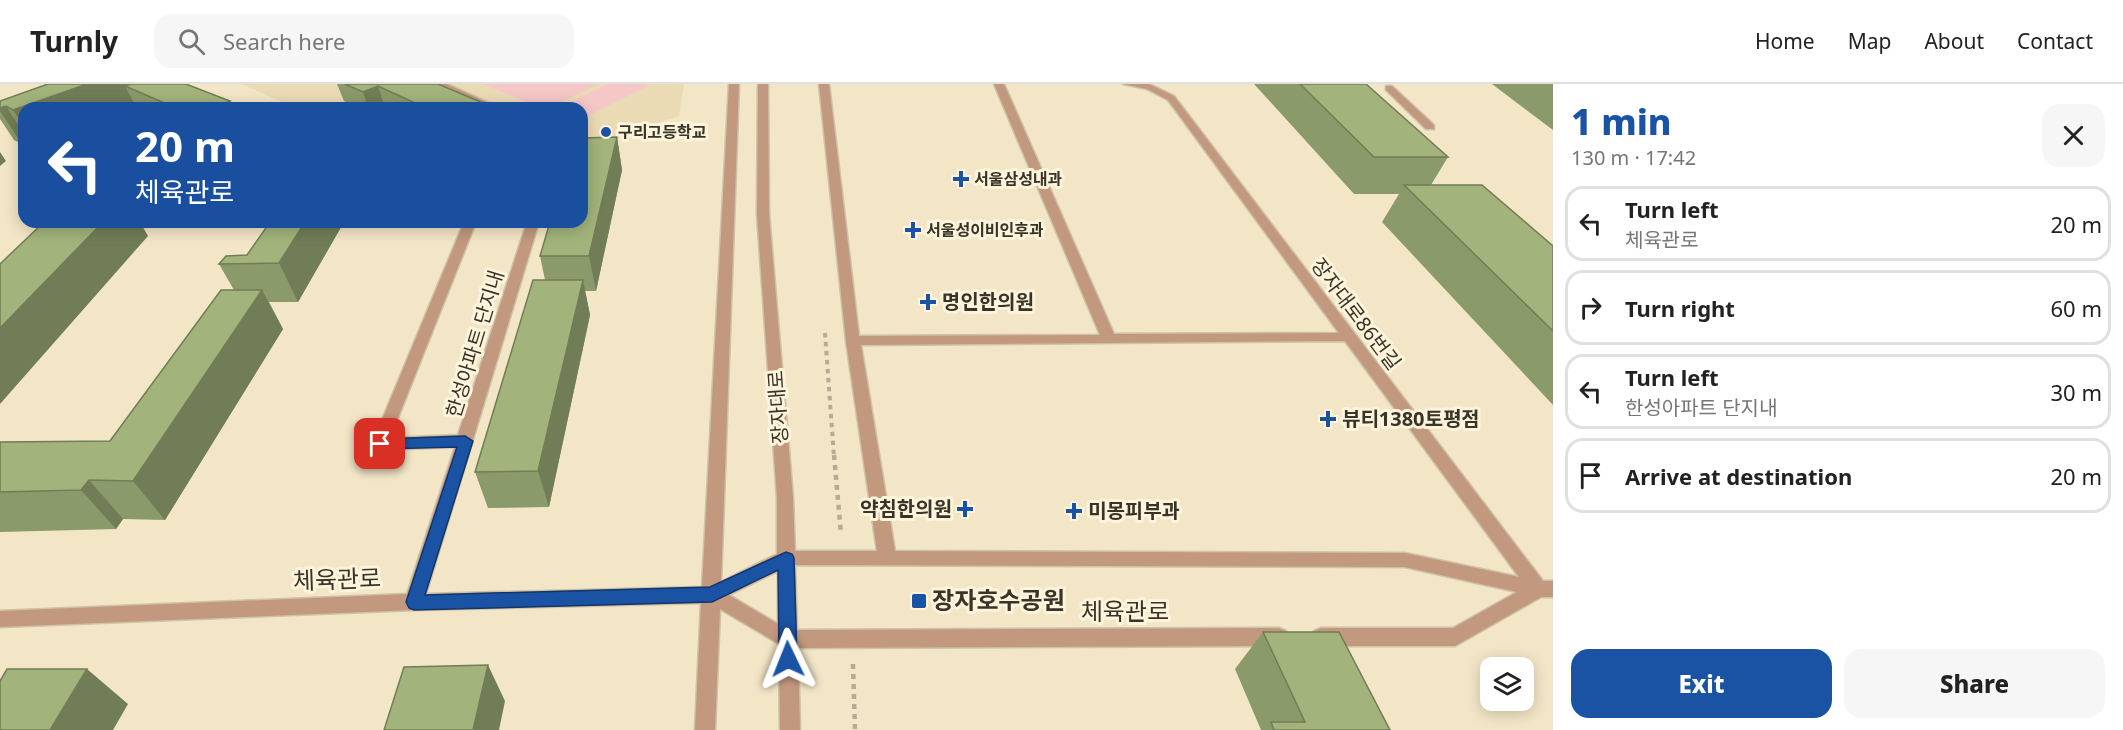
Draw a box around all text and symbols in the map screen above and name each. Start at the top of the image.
search box [154,14,574,68]
text: Turnly [30,22,118,60]
icon: search [175,25,208,58]
text: Search here [223,26,345,56]
text: Home [1755,27,1815,55]
text: Map [1848,27,1891,55]
text: About [1924,27,1984,55]
text: Contact [2017,27,2093,55]
text: 1 min [1571,97,1672,146]
button: close [2042,104,2105,167]
text: 20 m [135,117,235,174]
place label: 구리고등학교 [618,121,707,143]
marker: 구리고등학교 [599,125,613,139]
icon: left [36,126,114,204]
text: 130 m · 17:42 [1571,144,1696,171]
place label: 서울삼성내과 [974,168,1062,190]
marker: 서울삼성내과 [952,170,970,188]
text: 체육관로 [135,173,234,210]
text: Turn left [1625,194,1719,224]
icon: left [1574,207,1607,240]
text: 20 m [2051,209,2102,239]
place label: 서울성이비인후과 [926,219,1044,241]
marker: 서울성이비인후과 [904,221,922,239]
text: 체육관로 [1625,226,1699,253]
street label: 장자대로86번길 [1306,252,1407,375]
street label: 한성아파트 단지내 [439,267,510,421]
place label: 명인한의원 [942,288,1034,315]
icon: right [1574,291,1607,324]
marker: 명인한의원 [919,293,937,311]
text: Turn right [1625,293,1735,323]
text: 60 m [2051,293,2102,323]
text: Turn left [1625,362,1719,392]
street label: 장자대로 [761,369,794,445]
icon: left [1574,375,1607,408]
text: 30 m [2051,377,2102,407]
text: 한성아파트 단지내 [1625,394,1777,421]
place label: 뷰티1380토평점 [1342,405,1480,432]
marker: 뷰티1380토평점 [1319,410,1337,428]
pin [354,418,405,469]
icon: arrive [363,427,396,460]
icon: arrive [1574,459,1607,492]
text: Arrive at destination [1625,461,1852,491]
text: 20 m [2051,461,2102,491]
place label: 약침한의원 [860,495,952,522]
place label: 미몽피부과 [1088,497,1180,524]
marker: 약침한의원 [956,500,974,518]
marker: 미몽피부과 [1065,502,1083,520]
street label: 체육관로 [292,560,382,597]
place label: 장자호수공원 [932,583,1064,616]
marker: 장자호수공원 [910,592,928,610]
street label: 체육관로 [1081,594,1169,627]
position arrow [756,627,820,691]
button: Exit [1571,649,1832,718]
button: Share [1844,649,2105,718]
map controls [1480,657,1534,711]
button: layers [1480,657,1534,711]

